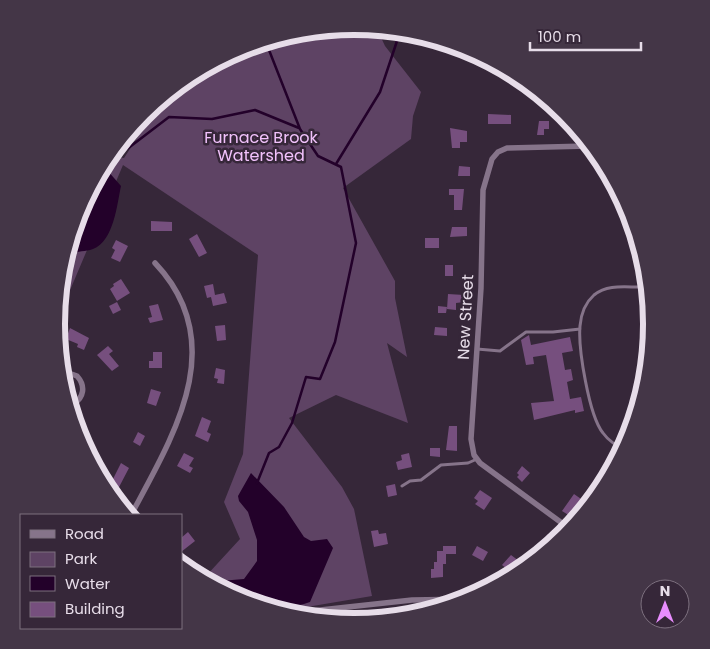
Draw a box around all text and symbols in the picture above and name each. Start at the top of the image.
scale bar [530,20,641,52]
text: 100 m [538,26,581,47]
park label: Furnace Brook Watershed [204,126,319,167]
street label: New Street [452,274,479,360]
legend [20,514,182,629]
text: Road [65,523,104,544]
text: Park [65,548,97,569]
text: Water [65,573,111,594]
north arrow [640,579,690,629]
text: N [660,581,670,601]
text: Building [65,598,125,619]

